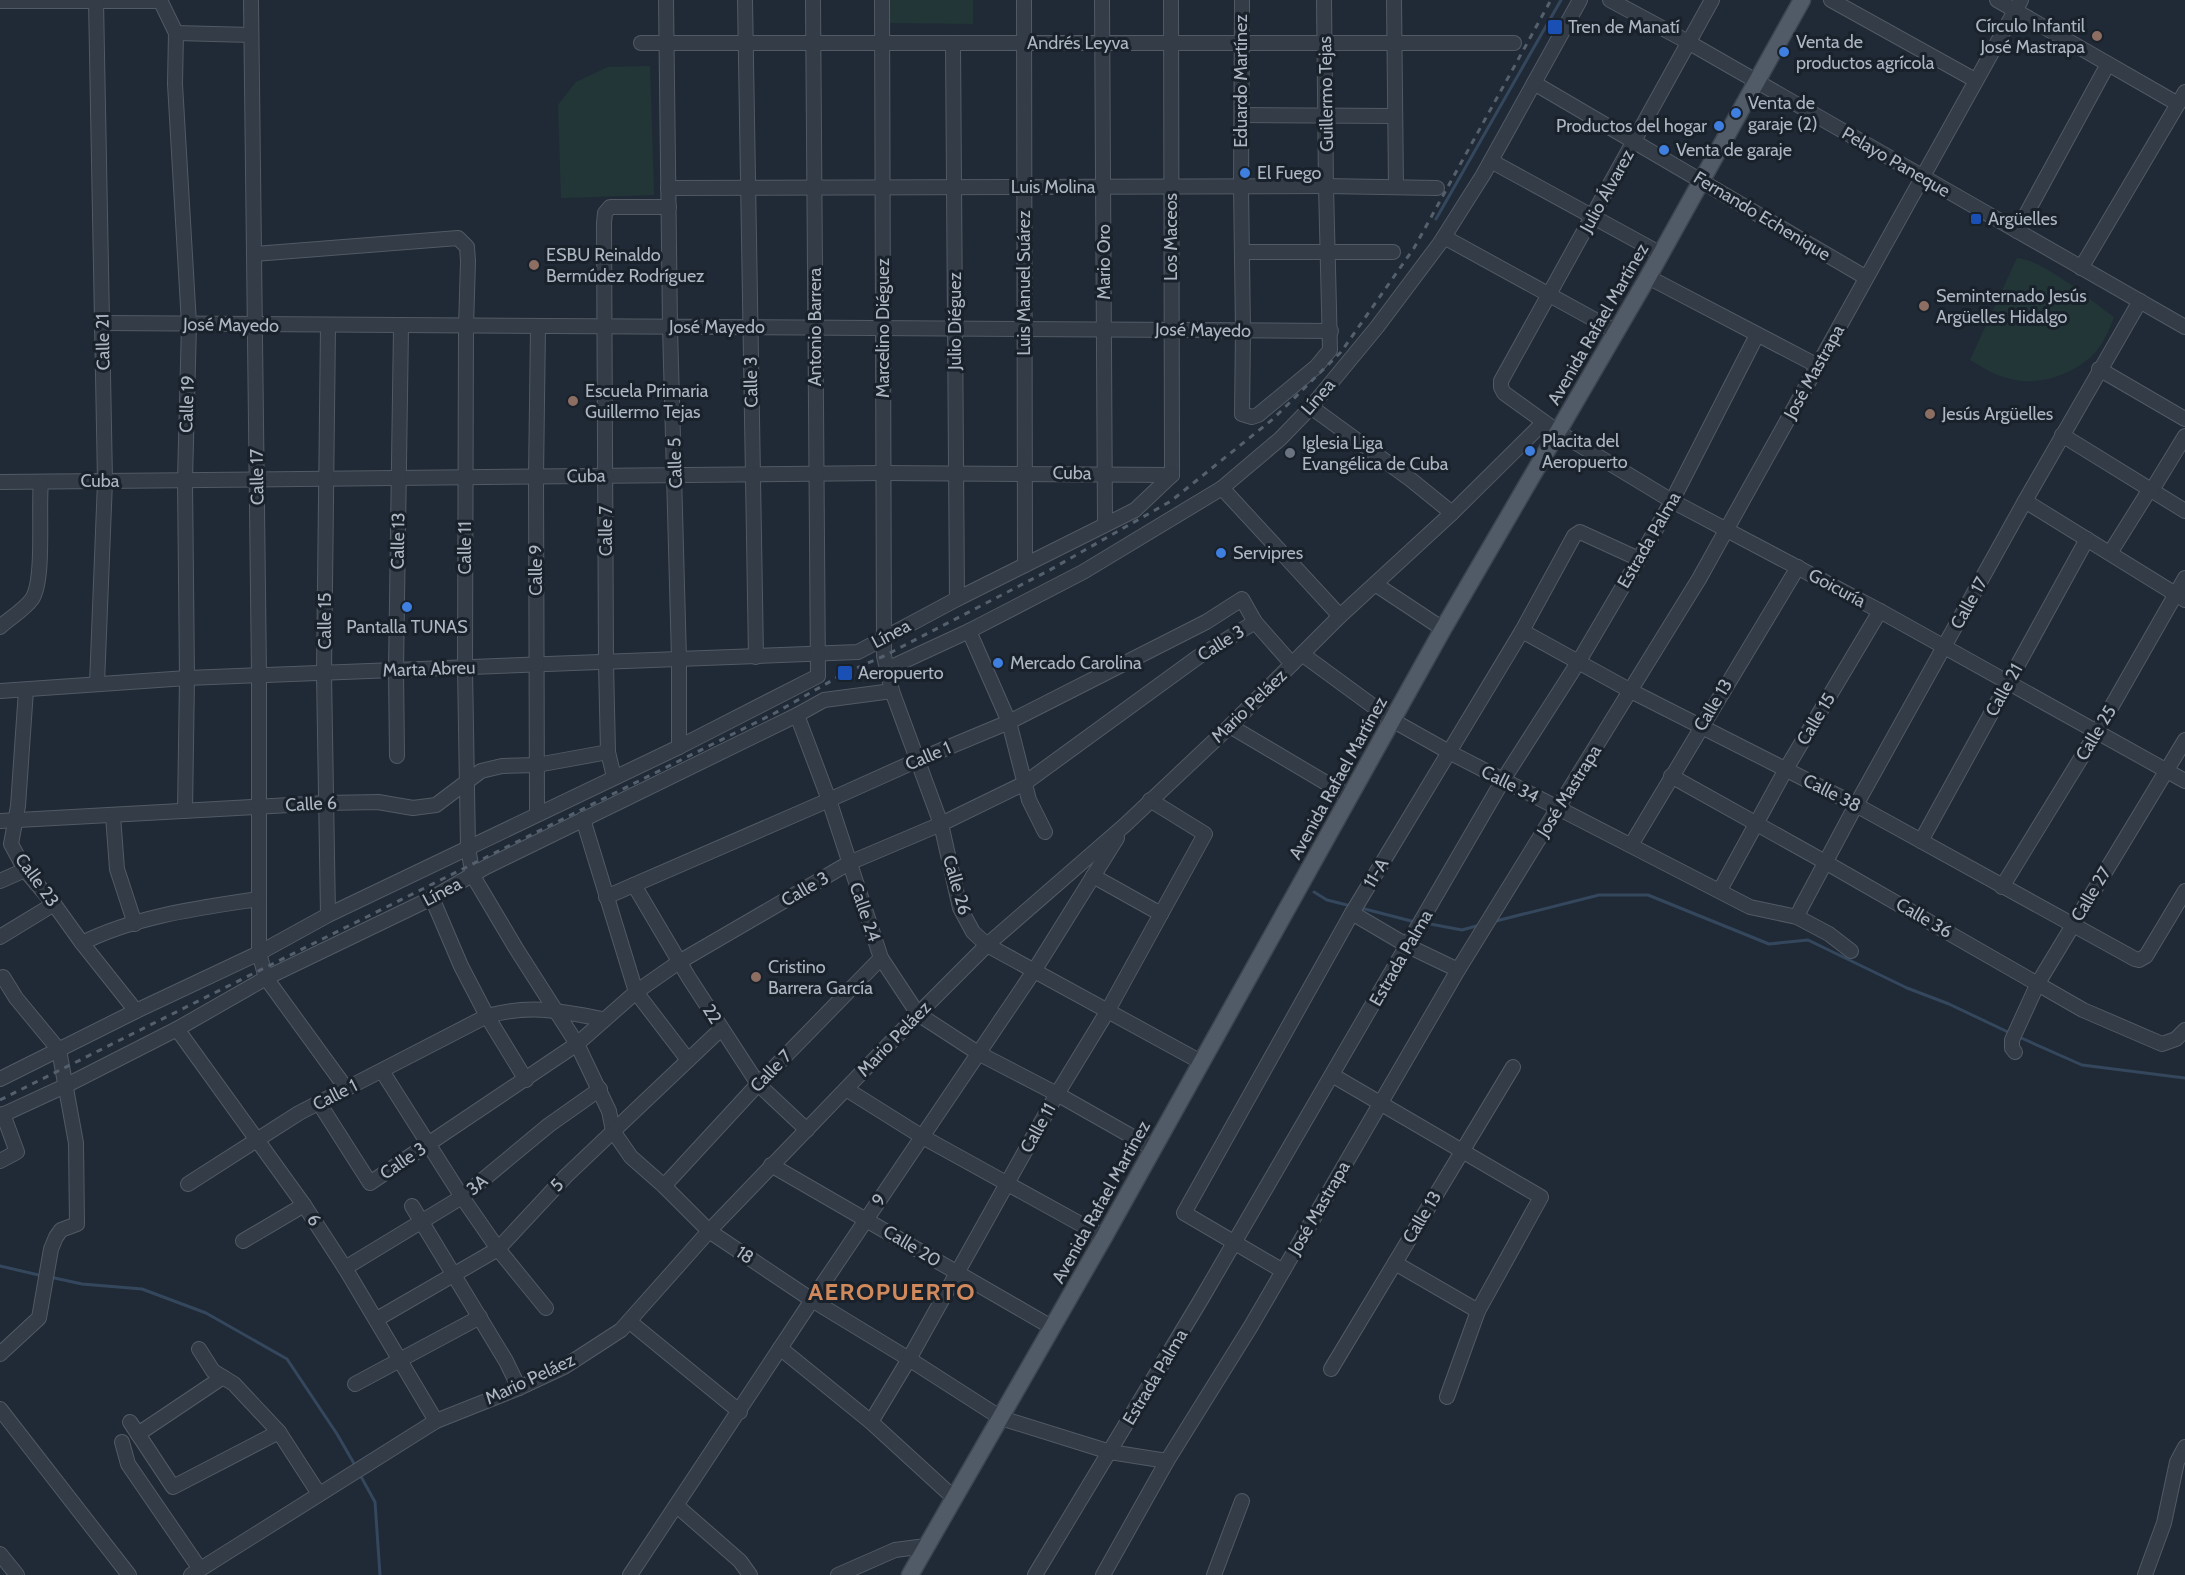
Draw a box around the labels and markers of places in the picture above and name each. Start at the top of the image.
place label: Círculo Infantil José Mastrapa [1975,15,2086,58]
place label: Tren de Manatí [1568,16,1680,38]
marker: Tren de Manatí [1546,18,1564,36]
marker: Círculo Infantil José Mastrapa [2090,29,2104,43]
place label: Venta de productos agrícola [1796,31,1935,74]
marker: Venta de productos agrícola [1777,45,1791,59]
place label: Venta de garaje (2) [1748,92,1818,135]
marker: Venta de garaje (2) [1729,106,1743,120]
place label: Productos del hogar [1556,115,1707,137]
marker: Productos del hogar [1712,119,1726,133]
place label: Venta de garaje [1676,139,1792,161]
marker: Venta de garaje [1657,143,1671,157]
place label: El Fuego [1257,162,1322,184]
marker: El Fuego [1238,166,1252,180]
place label: Argüelles [1988,208,2057,230]
marker: Argüelles [1969,212,1983,226]
place label: ESBU Reinaldo Bermúdez Rodríguez [546,244,705,287]
marker: ESBU Reinaldo Bermúdez Rodríguez [527,258,541,272]
place label: Seminternado Jesús Argüelles Hidalgo [1936,285,2087,328]
marker: Seminternado Jesús Argüelles Hidalgo [1917,299,1931,313]
place label: Escuela Primaria Guillermo Tejas [585,380,709,423]
marker: Escuela Primaria Guillermo Tejas [566,394,580,408]
place label: Jesús Argüelles [1941,403,2053,425]
marker: Jesús Argüelles [1923,407,1937,421]
place label: Placita del Aeropuerto [1542,430,1628,473]
place label: Iglesia Liga Evangélica de Cuba [1302,432,1449,475]
marker: Placita del Aeropuerto [1523,444,1537,458]
marker: Iglesia Liga Evangélica de Cuba [1283,446,1297,460]
place label: Servipres [1233,542,1303,564]
marker: Servipres [1214,546,1228,560]
marker: Pantalla TUNAS [400,600,414,614]
place label: Pantalla TUNAS [346,616,468,638]
place label: Mercado Carolina [1010,652,1142,674]
marker: Mercado Carolina [991,656,1005,670]
place label: Aeropuerto [858,662,944,684]
marker: Aeropuerto [836,664,854,682]
place label: Cristino Barrera García [768,956,873,999]
marker: Cristino Barrera García [749,970,763,984]

